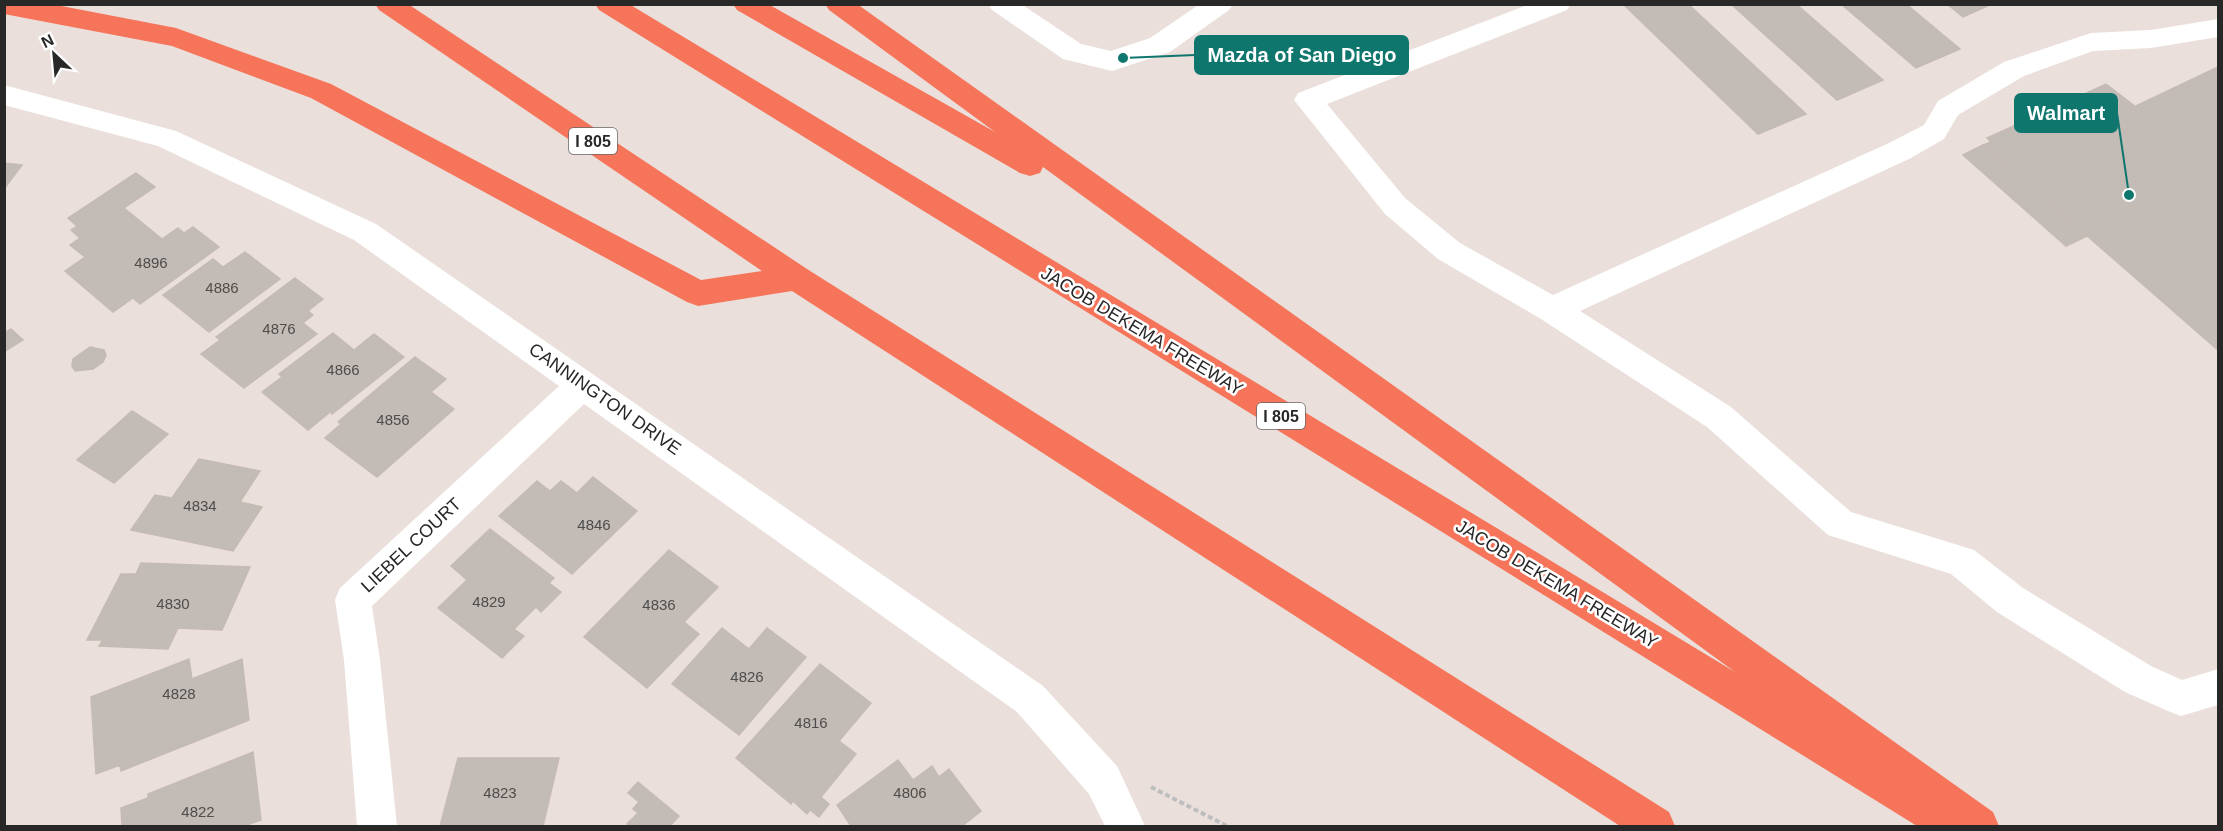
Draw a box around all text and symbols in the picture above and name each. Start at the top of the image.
north arrow [24,24,84,84]
text: N [39,31,57,51]
callout: Mazda of San Diego [1195,36,1408,74]
text: Mazda of San Diego [1208,44,1396,66]
callout: Walmart [2015,94,2117,132]
text: Walmart [2027,102,2105,124]
road number: I 805 [569,128,617,154]
house number: 4896 [134,254,168,271]
street label: JACOB DEKEMA FREEWAY [1037,263,1247,399]
house number: 4886 [205,279,239,296]
house number: 4876 [262,320,296,337]
street label: CANNINGTON DRIVE [525,339,685,459]
house number: 4866 [326,361,360,378]
road number: I 805 [1257,403,1305,429]
house number: 4856 [376,411,410,428]
street label: LIEBEL COURT [357,494,465,596]
house number: 4834 [183,497,217,514]
house number: 4846 [577,516,611,533]
street label: JACOB DEKEMA FREEWAY [1452,516,1662,652]
house number: 4829 [472,593,506,610]
house number: 4830 [156,595,190,612]
house number: 4836 [642,596,676,613]
house number: 4826 [730,668,764,685]
house number: 4828 [162,685,196,702]
house number: 4816 [794,714,828,731]
house number: 4823 [483,784,517,801]
house number: 4806 [893,784,927,801]
house number: 4822 [181,803,215,820]

